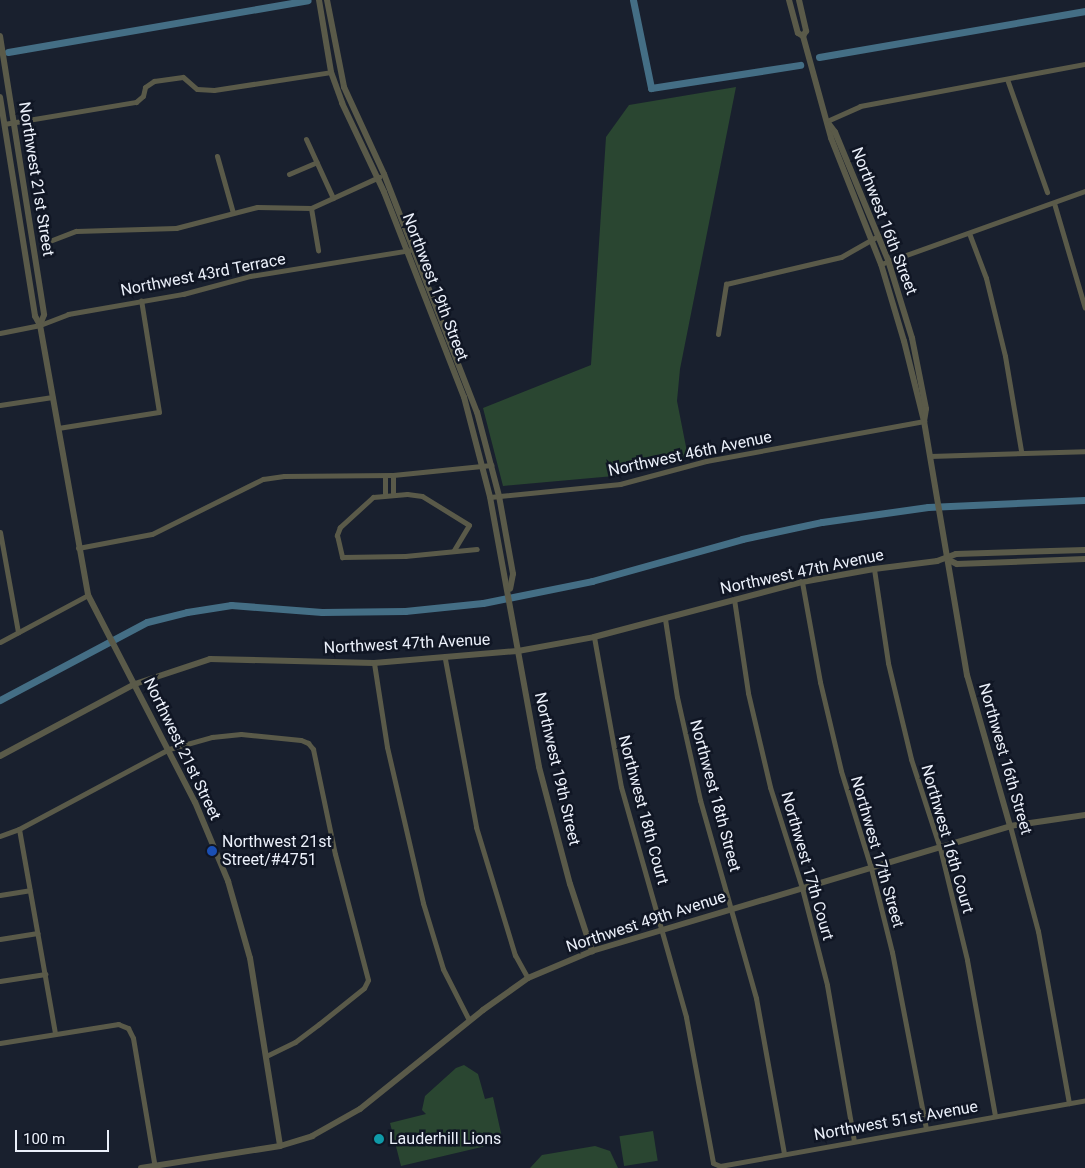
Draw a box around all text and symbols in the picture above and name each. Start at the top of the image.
street label: Northwest 21st Street [14,100,58,258]
street label: Northwest 16th Street [847,144,921,298]
street label: Northwest 19th Street [398,210,472,364]
street label: Northwest 43rd Terrace [119,250,287,300]
street label: Northwest 46th Avenue [606,427,774,481]
street label: Northwest 47th Avenue [718,545,886,599]
street label: Northwest 47th Avenue [323,630,491,658]
street label: Northwest 21st Street [139,675,225,823]
street label: Northwest 16th Street [974,681,1036,837]
street label: Northwest 19th Street [530,691,584,847]
street label: Northwest 18th Street [685,718,745,874]
street label: Northwest 18th Court [614,733,672,887]
street label: Northwest 16th Court [917,762,977,916]
street label: Northwest 17th Street [846,774,908,930]
street label: Northwest 17th Court [777,789,837,943]
place label: Northwest 21st Street/#4751 [222,832,332,870]
marker: Northwest 21st Street/#4751 [206,845,218,857]
street label: Northwest 49th Avenue [564,887,728,957]
street label: Northwest 51st Avenue [813,1097,979,1145]
scale bar [18,1120,111,1152]
place label: Lauderhill Lions [389,1129,501,1149]
text: 100 m [23,1130,65,1148]
marker: Lauderhill Lions [373,1133,385,1145]

